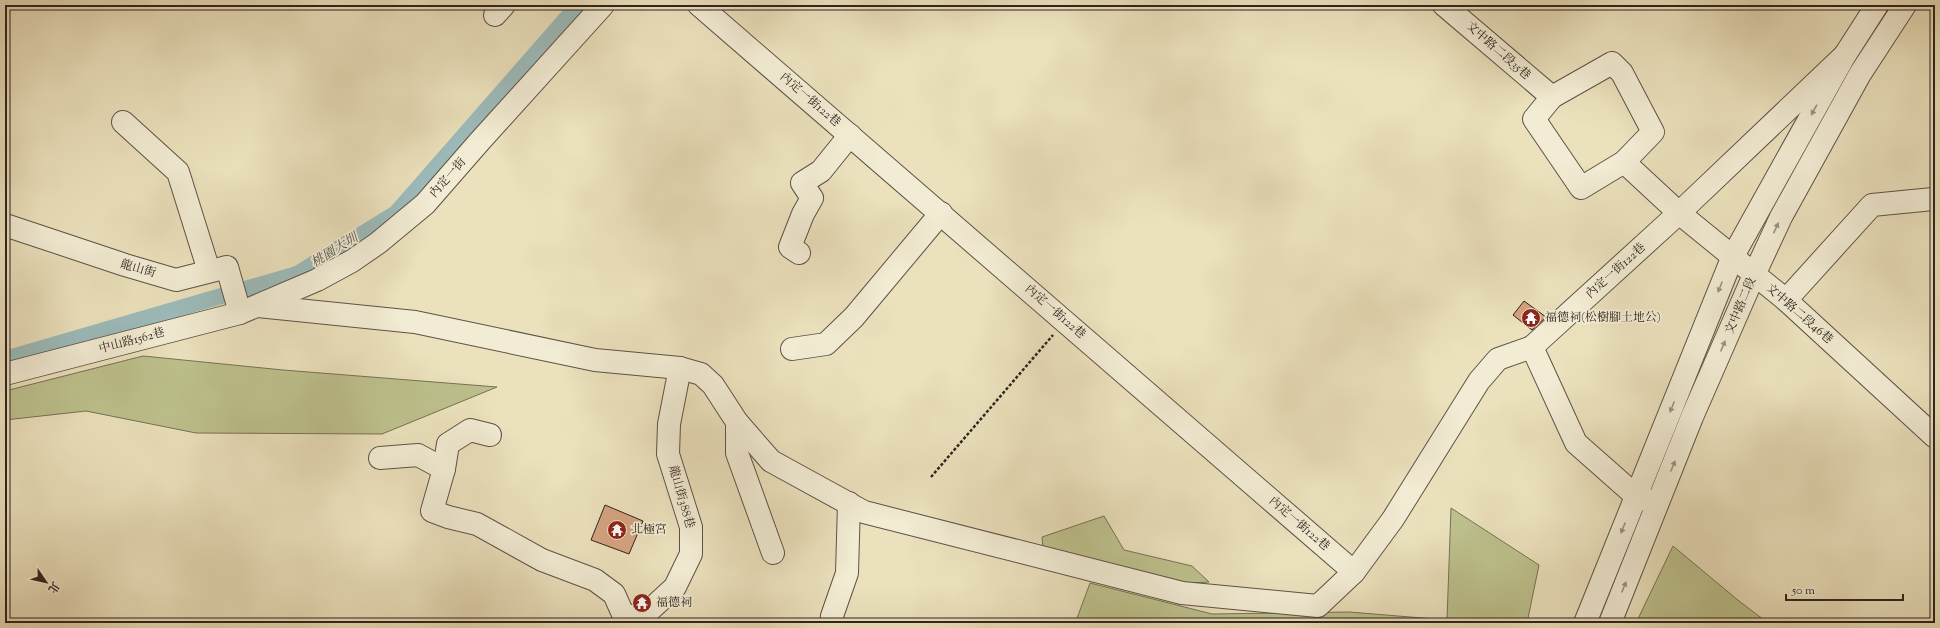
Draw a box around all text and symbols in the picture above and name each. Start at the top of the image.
street label: 文中路二段35巷 [1462,18,1534,84]
street label: 內定一街122巷 [776,68,844,132]
one-way arrow [1810,104,1817,116]
street label: 內定一街 [425,153,471,202]
one-way arrow [1773,222,1779,233]
water label: 桃園大圳 [308,229,364,272]
street label: 內定一街122巷 [1582,239,1650,303]
street label: 龍山街 [118,255,159,283]
street label: 文中路二段 [1721,275,1761,337]
street label: 內定一街122巷 [1021,280,1089,344]
street label: 文中路二段46巷 [1761,280,1837,348]
one-way arrow [1717,281,1723,293]
temple icon: 福德祠(松樹腳土地公) [1520,307,1542,329]
place label: 福德祠(松樹腳土地公) [1545,309,1661,327]
street label: 中山路1562巷 [97,324,167,358]
one-way arrow [1720,341,1726,352]
one-way arrow [1668,402,1674,414]
one-way arrow [1670,460,1676,472]
street label: 龍山街388巷 [663,463,699,531]
street label: 內定一街122巷 [1265,492,1333,556]
temple icon: 北極宮 [606,519,628,541]
place label: 北極宮 [631,521,667,539]
one-way arrow [1620,522,1626,533]
north arrow [26,562,66,602]
scale bar [1786,576,1903,602]
text: 北 [44,578,63,596]
one-way arrow [1622,580,1628,592]
text: 50 m [1791,582,1815,600]
temple icon: 福德祠 [631,592,653,614]
place label: 福德祠 [656,594,692,612]

